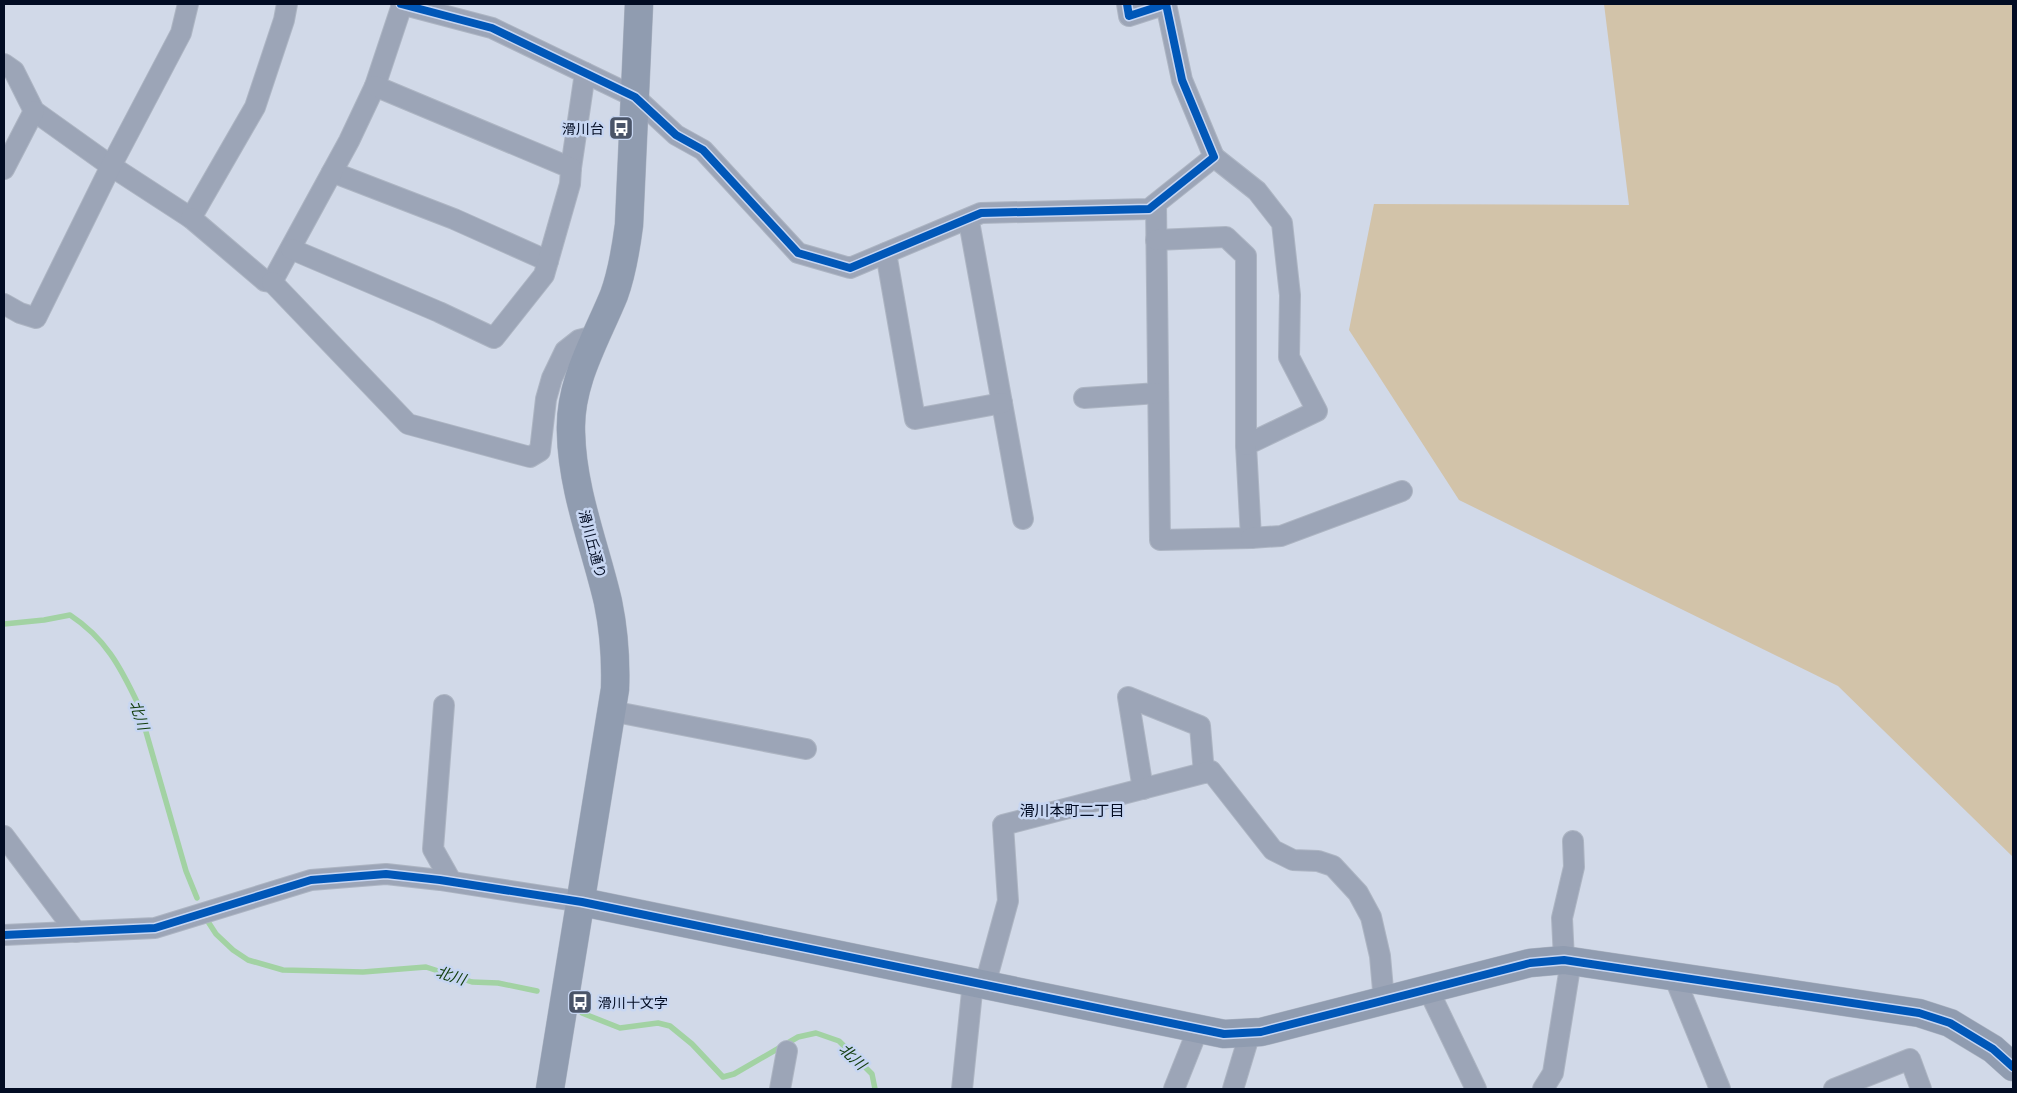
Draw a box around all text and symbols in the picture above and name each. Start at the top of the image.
bus stop icon: 滑川台 [608,115,634,141]
place label: 滑川台 [562,119,604,138]
street label: 滑川丘通り [575,508,611,580]
water label: 北川 [126,698,155,734]
district label: 滑川本町二丁目 [1019,800,1125,820]
water label: 北川 [434,961,470,990]
bus stop icon: 滑川十文字 [567,989,593,1015]
place label: 滑川十文字 [598,993,668,1012]
water label: 北川 [835,1038,872,1075]

